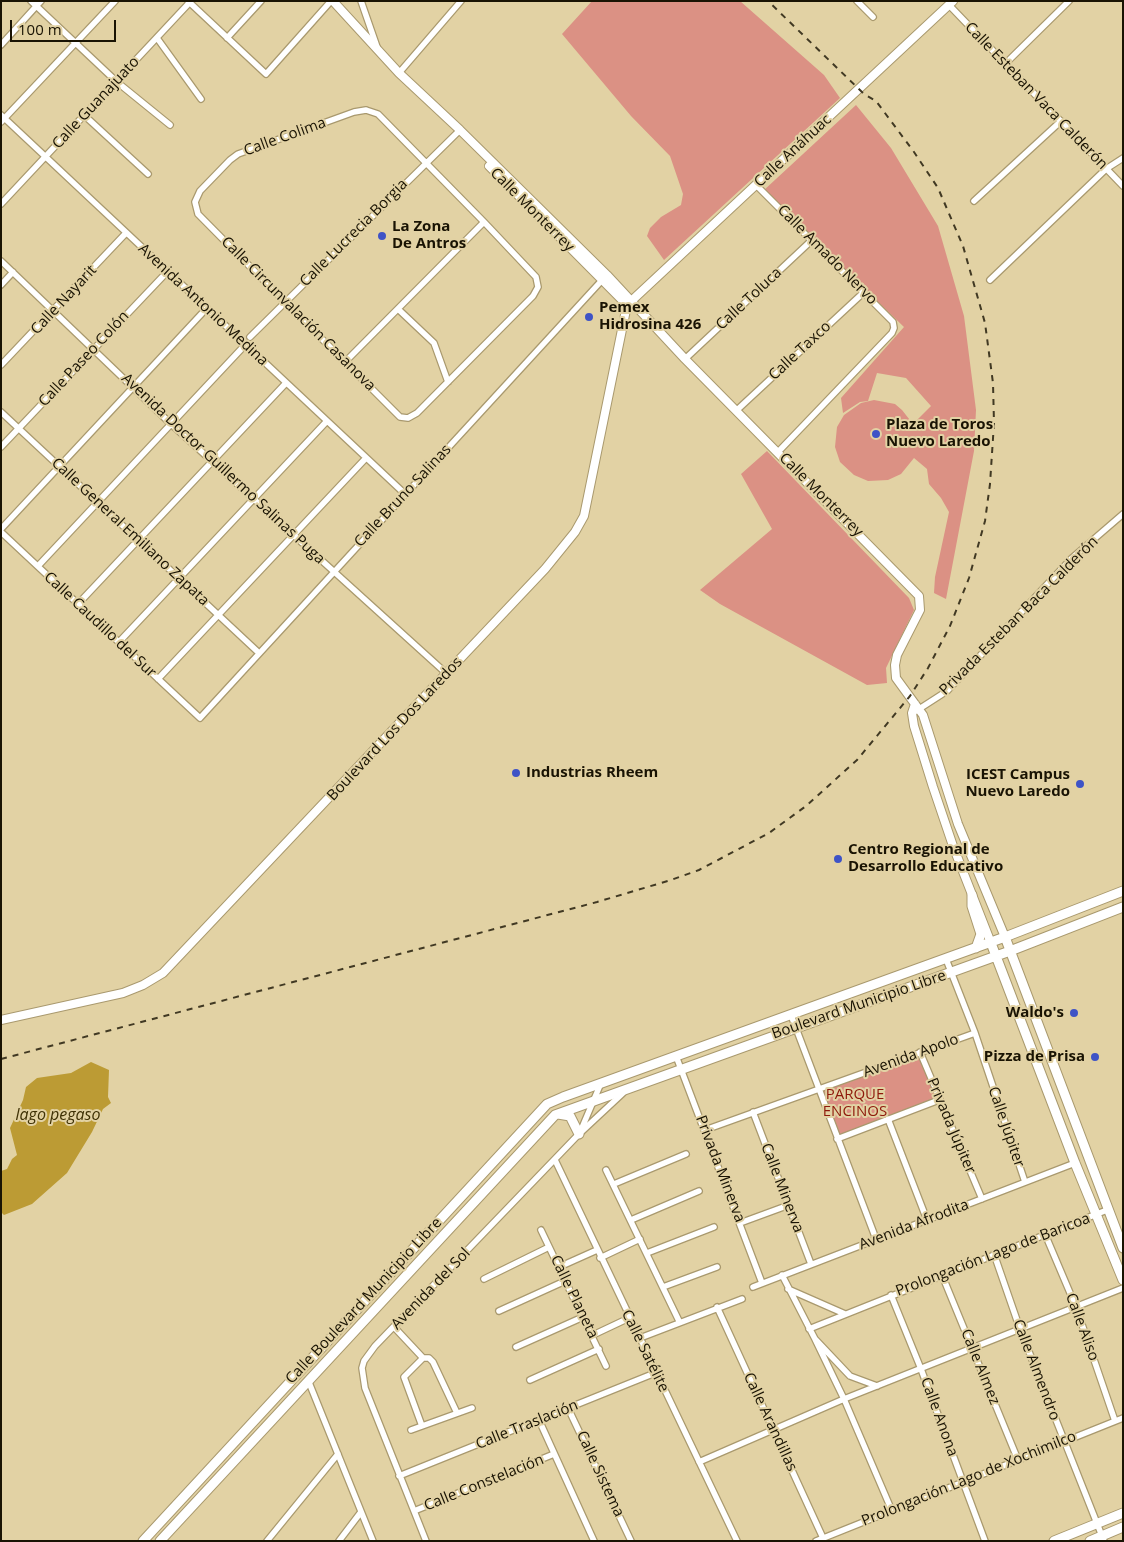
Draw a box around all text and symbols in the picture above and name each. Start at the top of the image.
scale bar [12,10,119,42]
text: 100 m [18,19,62,39]
street label: Calle Esteban Vaca Calderón [961,19,1111,173]
street label: Calle Guanajuato [49,53,143,153]
street label: Calle Anáhuac [751,111,835,191]
street label: Calle Colima [242,114,328,160]
street label: Calle Monterrey [486,164,578,256]
street label: Calle Lucrecia Borgia [296,175,412,291]
street label: Calle Amado Nervo [773,201,881,309]
place label: La Zona De Antros [392,218,466,253]
marker: La Zona De Antros [376,230,388,242]
street label: Calle Circunvalación Casanova [217,233,379,395]
street label: Avenida Antonio Medina [134,240,272,370]
street label: Calle Nayarit [27,262,101,338]
street label: Calle Toluca [712,264,786,334]
place label: Pemex Hidrosina 426 [599,299,701,334]
street label: Calle Paseo Colón [35,308,133,410]
marker: Pemex Hidrosina 426 [583,311,595,323]
street label: Calle Taxco [765,318,835,384]
street label: Avenida Doctor Guillermo Salinas Puga [118,370,328,568]
place label: Plaza de Toros Nuevo Laredo [886,416,993,451]
marker: Plaza de Toros Nuevo Laredo [870,428,882,440]
street label: Calle Bruno Salinas [351,441,455,551]
street label: Calle Monterrey [775,449,867,541]
street label: Calle General Emiliano Zapata [47,454,213,610]
street label: Privada Esteban Baca Calderón [936,533,1102,699]
street label: Calle Caudillo del Sur [40,568,160,682]
street label: Boulevard Los Dos Laredos [324,653,466,805]
place label: Industrias Rheem [526,764,658,782]
place label: ICEST Campus Nuevo Laredo [965,766,1070,801]
marker: Industrias Rheem [510,767,522,779]
marker: ICEST Campus Nuevo Laredo [1074,778,1086,790]
place label: Centro Regional de Desarrollo Educativo [848,841,1003,876]
marker: Centro Regional de Desarrollo Educativo [832,853,844,865]
street label: Boulevard Municipio Libre [770,967,948,1043]
place label: Waldo's [1006,1004,1064,1022]
marker: Waldo's [1068,1007,1080,1019]
street label: Avenida Apolo [861,1030,961,1082]
place label: Pizza de Prisa [984,1048,1085,1066]
marker: Pizza de Prisa [1089,1051,1101,1063]
street label: Privada Júpiter [923,1075,979,1177]
street label: Calle Júpiter [984,1084,1028,1170]
park label: PARQUE ENCINOS [823,1086,887,1121]
water label: lago pegaso [15,1105,101,1125]
street label: Privada Minerva [691,1113,749,1225]
street label: Calle Minerva [757,1141,807,1235]
street label: Avenida Afrodita [857,1196,971,1254]
street label: Prolongación Lago de Baricoa [893,1210,1093,1300]
street label: Calle Boulevard Municipio Libre [282,1214,446,1388]
street label: Avenida del Sol [388,1245,474,1333]
street label: Calle Planeta [546,1253,602,1341]
street label: Calle Aliso [1061,1291,1103,1363]
street label: Calle Satélite [617,1307,673,1395]
street label: Calle Almendro [1008,1317,1064,1423]
street label: Calle Almez [957,1326,1003,1408]
street label: Calle Arandillas [739,1370,801,1474]
street label: Calle Anona [916,1375,962,1459]
street label: Calle Traslación [473,1396,581,1454]
street label: Calle Sistema [572,1428,628,1520]
street label: Prolongación Lago de Xochimilco [859,1428,1079,1530]
street label: Calle Constelación [421,1451,547,1515]

